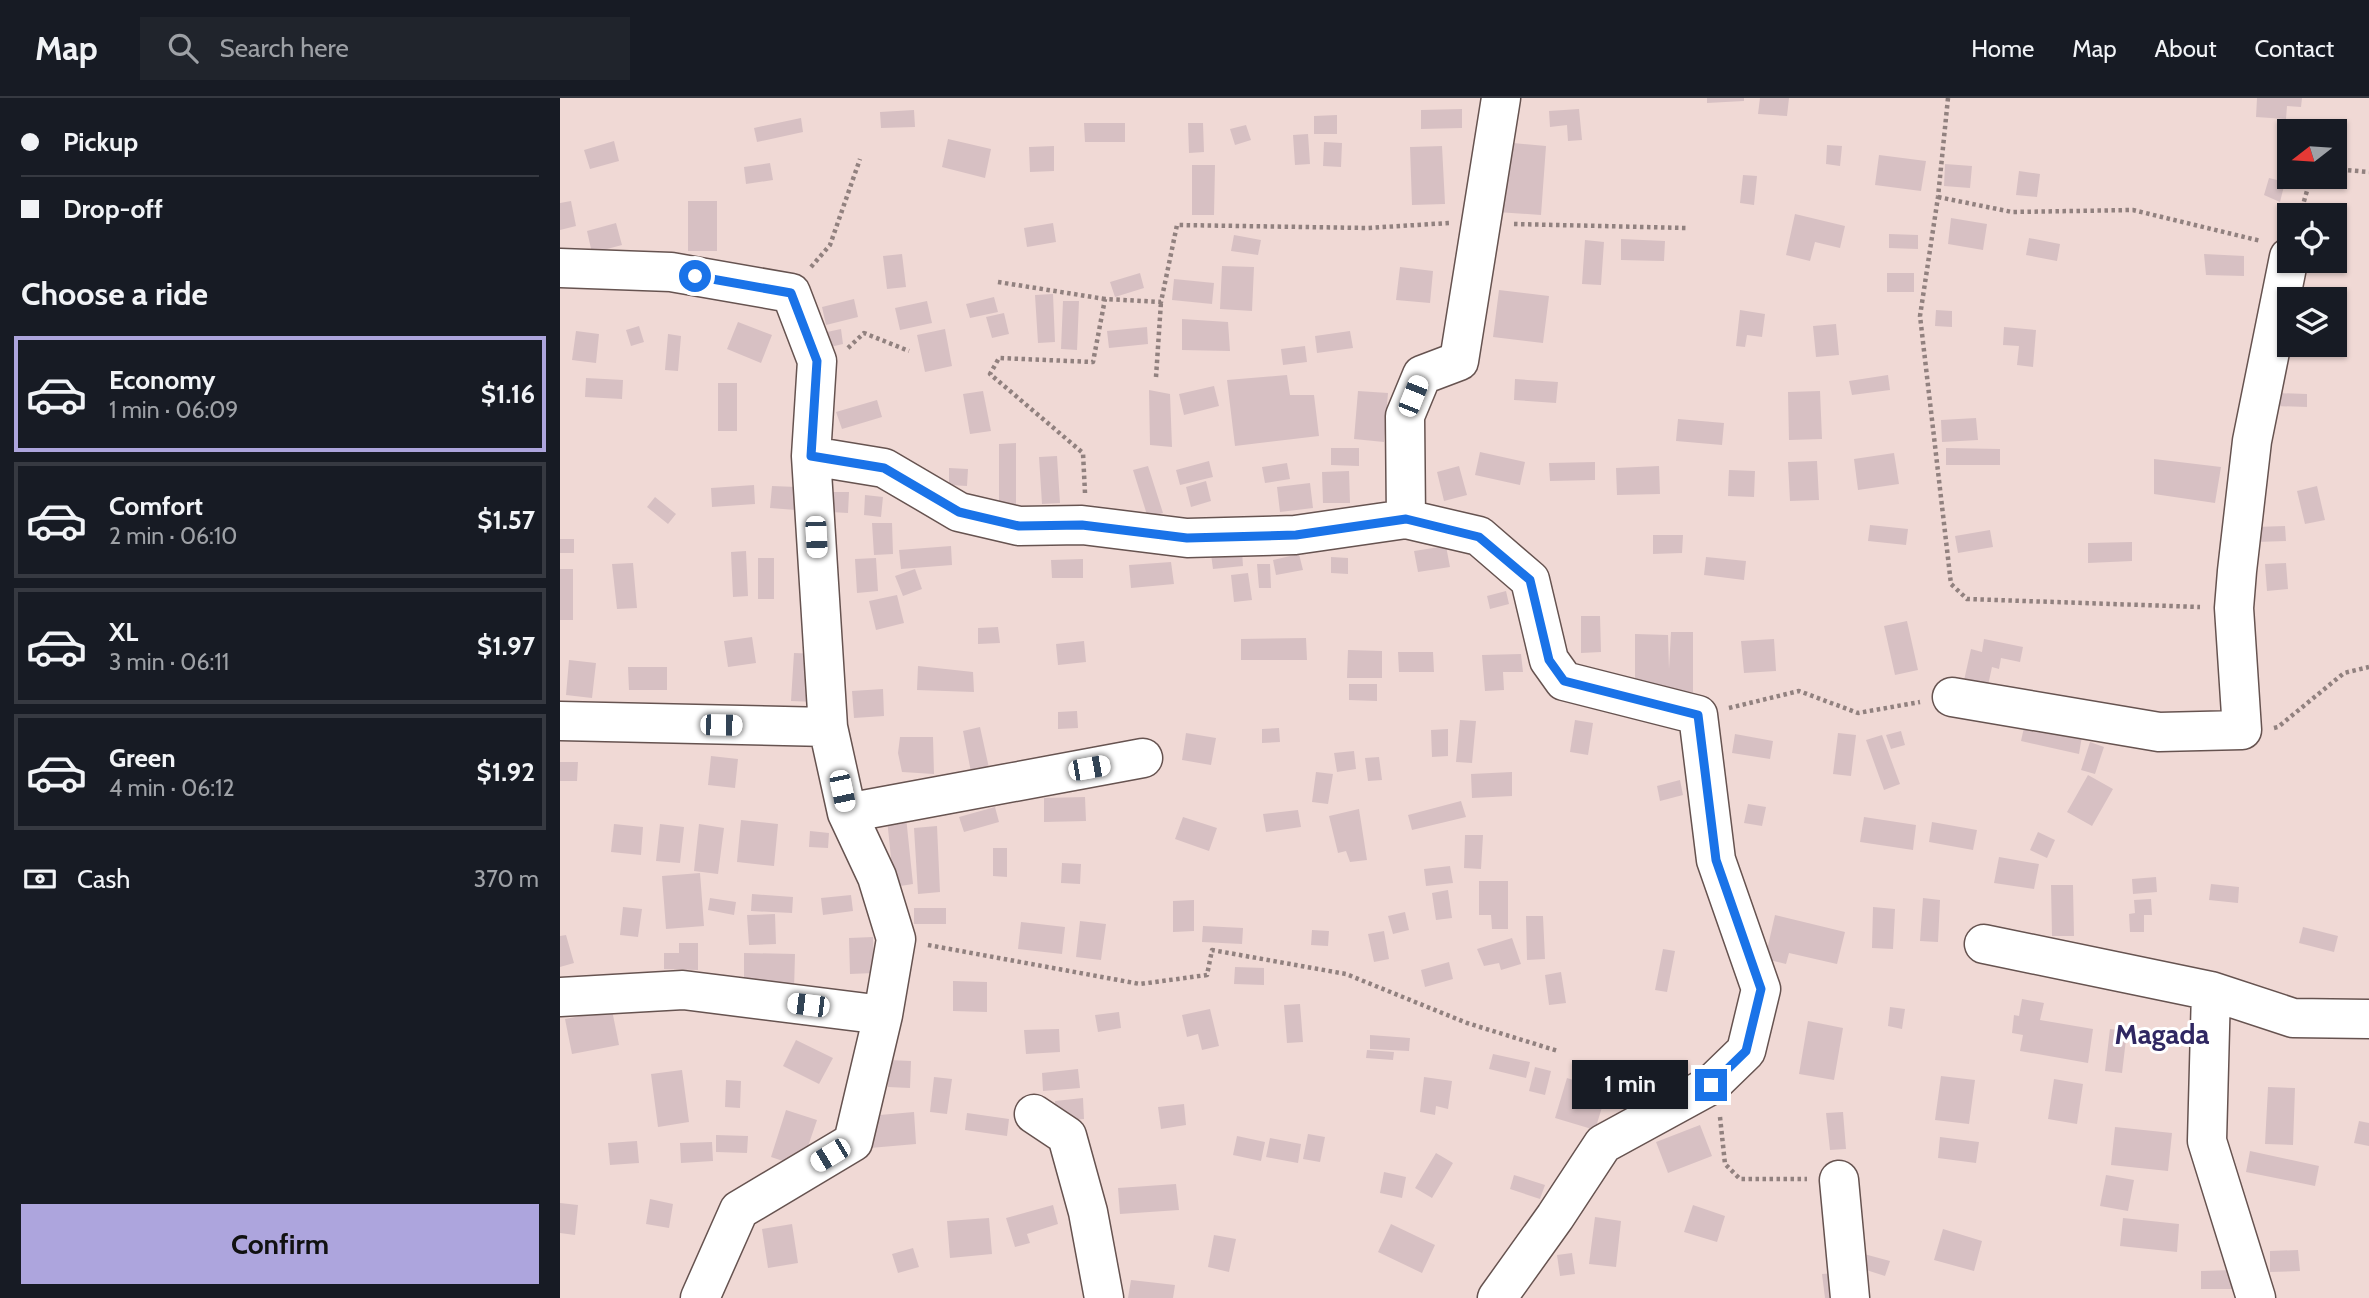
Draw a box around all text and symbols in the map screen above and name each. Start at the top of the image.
search box [140,17,630,80]
text: Map [35,28,98,68]
icon: search [164,29,202,67]
text: Search here [220,32,349,64]
text: Home [1971,34,2034,63]
text: Map [2072,34,2117,63]
text: About [2155,34,2217,63]
text: Contact [2255,34,2334,63]
north arrow [2277,119,2347,189]
map controls [2277,119,2347,357]
text: Pickup [63,126,138,158]
text: Drop-off [63,193,163,225]
button: locate [2277,203,2347,273]
route start [679,260,711,292]
text: Choose a ride [21,274,208,313]
button: layers [2277,287,2347,357]
icon: car [25,363,88,426]
text: Economy [109,364,215,396]
car [1396,373,1431,419]
text: $1.16 [481,378,535,410]
text: 1 min · 06:09 [109,396,238,424]
icon: car [25,489,88,552]
text: Comfort [109,490,203,522]
text: $1.57 [477,504,535,536]
car [805,515,828,559]
text: 2 min · 06:10 [109,522,237,550]
icon: car [25,615,88,678]
text: XL [109,616,138,648]
text: $1.97 [477,630,535,662]
text: 3 min · 06:11 [109,648,229,676]
car [700,714,743,736]
icon: car [25,741,88,804]
text: Green [109,742,176,774]
car [1067,754,1112,782]
text: $1.92 [477,756,535,788]
car [828,768,857,814]
text: 4 min · 06:12 [109,774,235,802]
icon: cash [21,860,59,898]
text: Cash [77,863,130,895]
text: 370 m [474,865,539,893]
car [786,992,831,1018]
district label: Magada [2114,1017,2210,1051]
callout: 1 min [1571,1060,1686,1110]
route end [1695,1069,1727,1101]
text: 1 min [1604,1070,1656,1098]
car [807,1135,854,1175]
button: Confirm [21,1204,539,1284]

